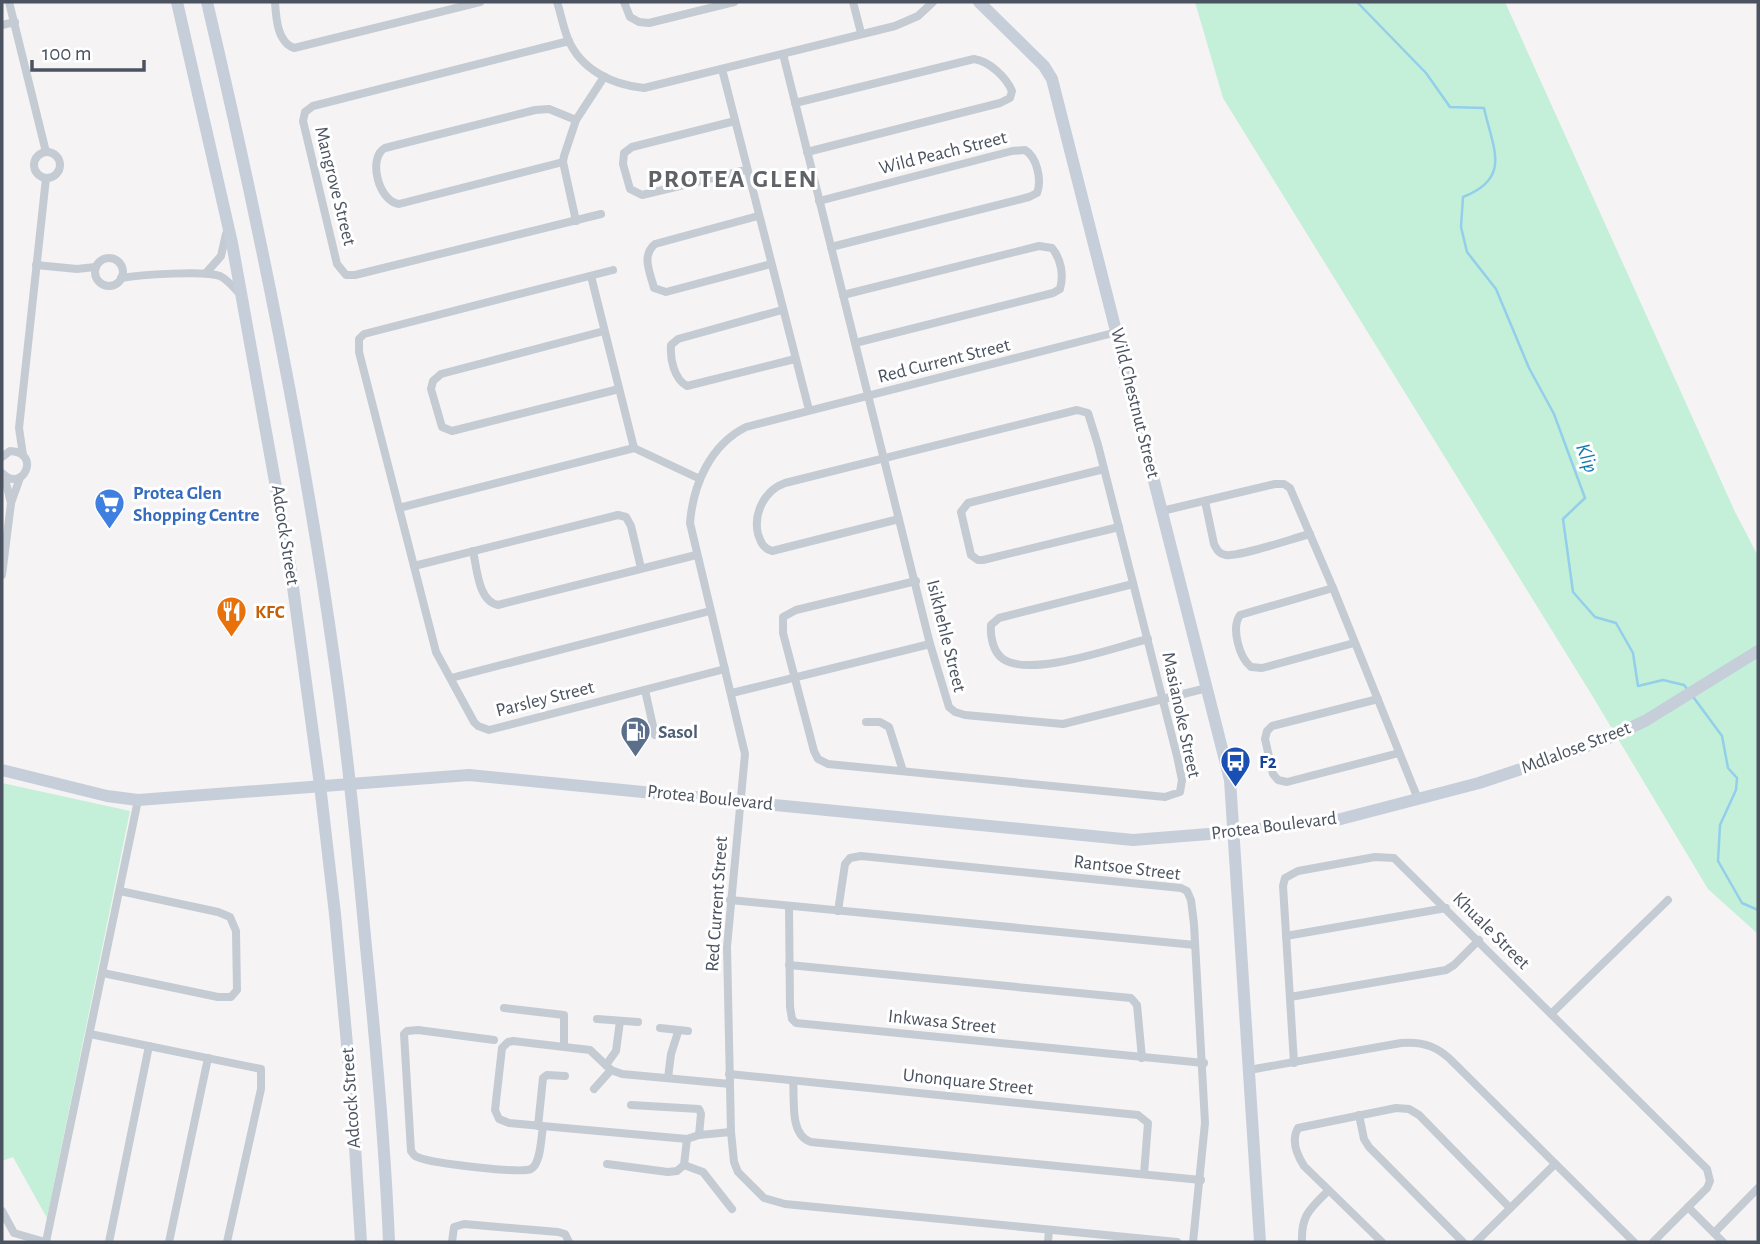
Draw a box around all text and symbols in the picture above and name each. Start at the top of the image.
scale bar [32,28,144,72]
text: 100 m [42,43,92,64]
street label: Mangrove Street [311,124,359,248]
street label: Wild Peach Street [877,128,1009,178]
district label: PROTEA GLEN [647,166,819,192]
street label: Wild Chestnut Street [1107,326,1163,480]
street label: Red Current Street [876,335,1012,387]
water label: Klip [1571,440,1602,476]
place label: Protea Glen Shopping Centre [133,484,259,525]
street label: Adcock Street [268,484,302,586]
supermarket icon: Protea Glen Shopping Centre [93,487,127,531]
street label: Isikhehle Street [923,578,969,694]
restaurant icon: KFC [215,595,249,639]
place label: KFC [255,603,285,622]
street label: Masianoke Street [1158,650,1204,780]
street label: Parsley Street [494,678,596,720]
fuel station icon: Sasol [618,715,652,759]
street label: Mdlalose Street [1519,718,1633,778]
place label: Sasol [658,723,698,742]
bus stop icon: F2 [1219,745,1253,789]
place label: F2 [1259,753,1277,772]
street label: Protea Boulevard [646,782,774,814]
street label: Protea Boulevard [1210,809,1338,843]
street label: Red Current Street [703,836,731,972]
street label: Rantsoe Street [1072,852,1182,884]
street label: Khuale Street [1449,889,1533,973]
street label: Inkwasa Street [887,1007,997,1037]
street label: Adcock Street [338,1047,364,1149]
street label: Unonquare Street [902,1066,1034,1098]

